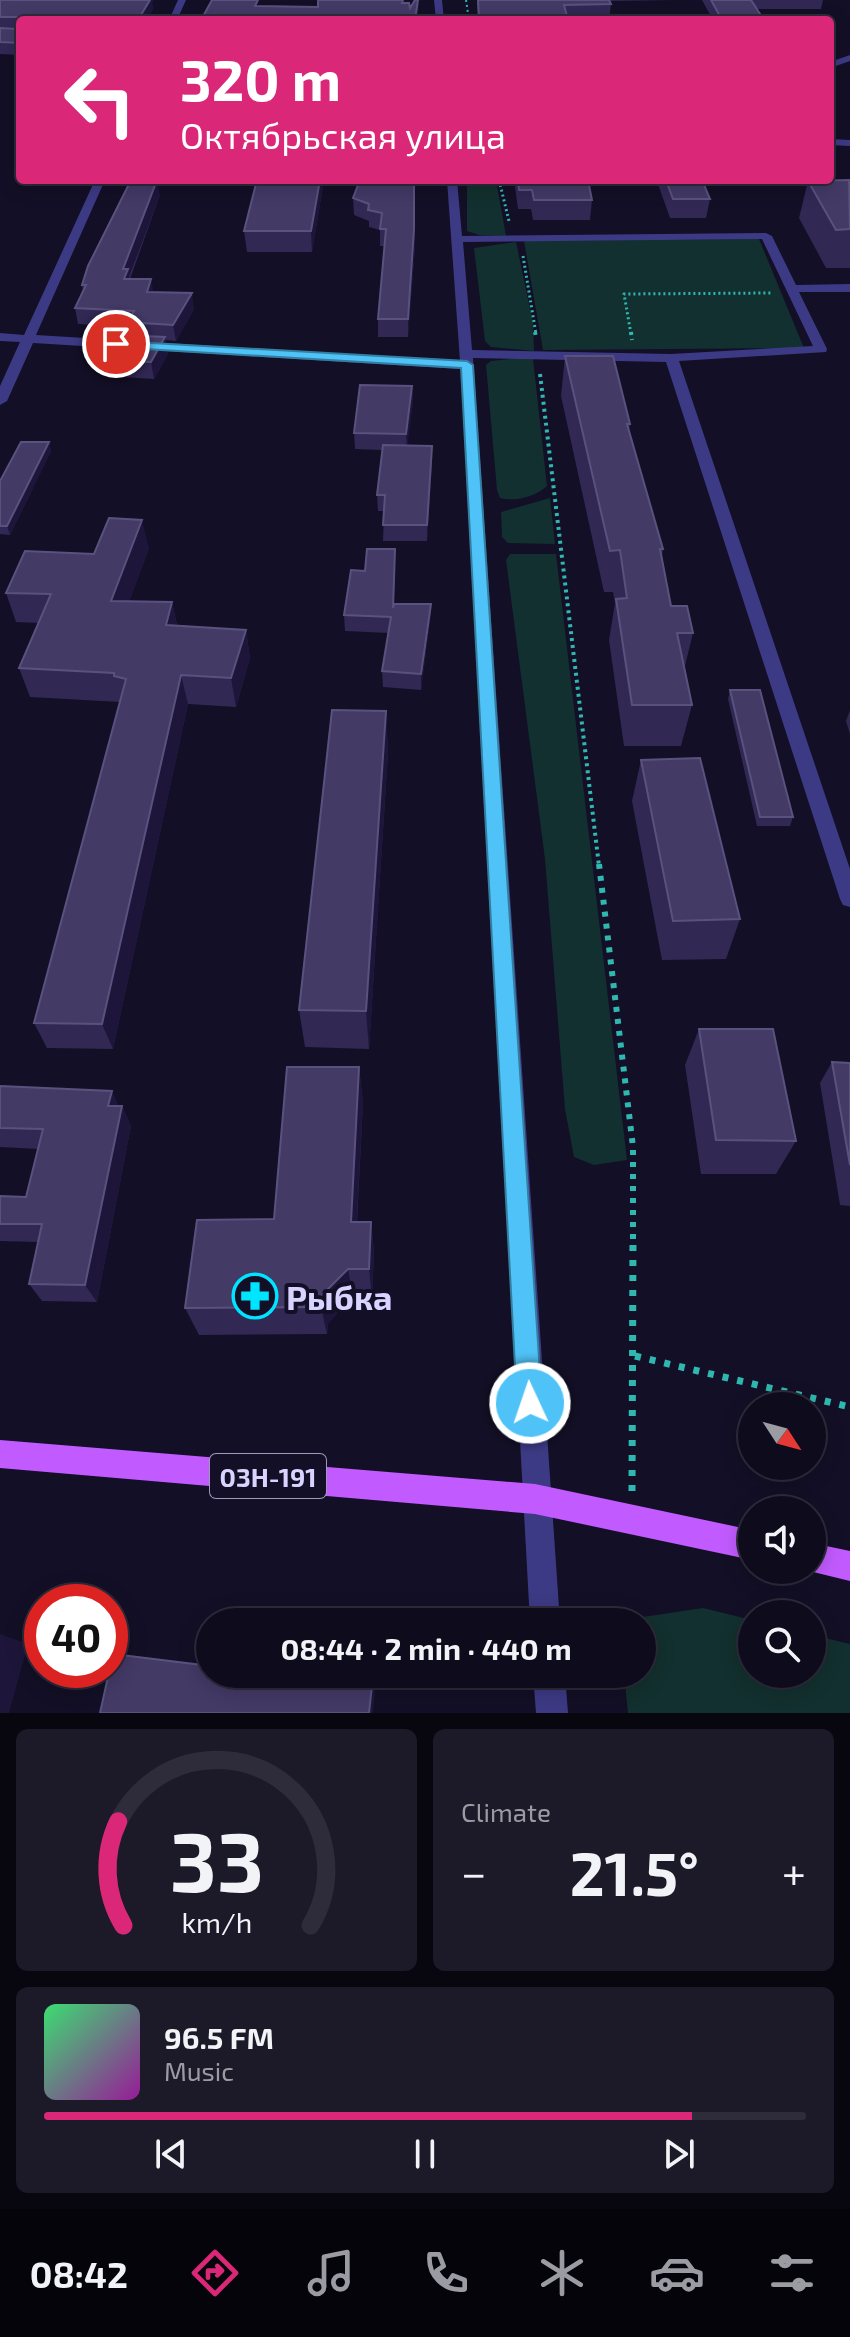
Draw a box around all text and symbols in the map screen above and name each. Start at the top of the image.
text: 320 m [180,45,341,112]
icon: left [48,48,152,152]
text: Октябрьская улица [180,113,506,156]
pin [82,310,150,378]
icon: arrive [94,322,138,366]
pharmacy icon: Рыбка [231,1272,279,1320]
place label: Рыбка [286,1276,393,1317]
position arrow [488,1361,572,1445]
north arrow [738,1392,826,1480]
map controls [738,1392,826,1688]
road number: 03Н-191 [210,1454,326,1498]
button: sound [738,1496,826,1584]
speed limit sign: 40 [24,1584,128,1688]
button: search [738,1600,826,1688]
text: 08:44 · 2 min · 440 m [280,1630,572,1666]
text: Climate [461,1796,551,1827]
text: 33 [169,1809,264,1909]
text: 21.5° [570,1836,699,1908]
text: − [461,1845,487,1898]
text: + [782,1845,806,1898]
text: km/h [181,1904,252,1939]
text: 96.5 FM [164,2019,274,2055]
text: Music [164,2055,234,2086]
icon: previous [149,2132,193,2176]
icon: pause [403,2132,447,2176]
icon: next [657,2132,701,2176]
icon: directions [187,2245,243,2301]
icon: music [303,2245,359,2301]
icon: phone [418,2245,474,2301]
icon: climate [534,2245,590,2301]
icon: car [649,2245,705,2301]
icon: filters [764,2245,820,2301]
text: 08:42 [30,2252,128,2295]

